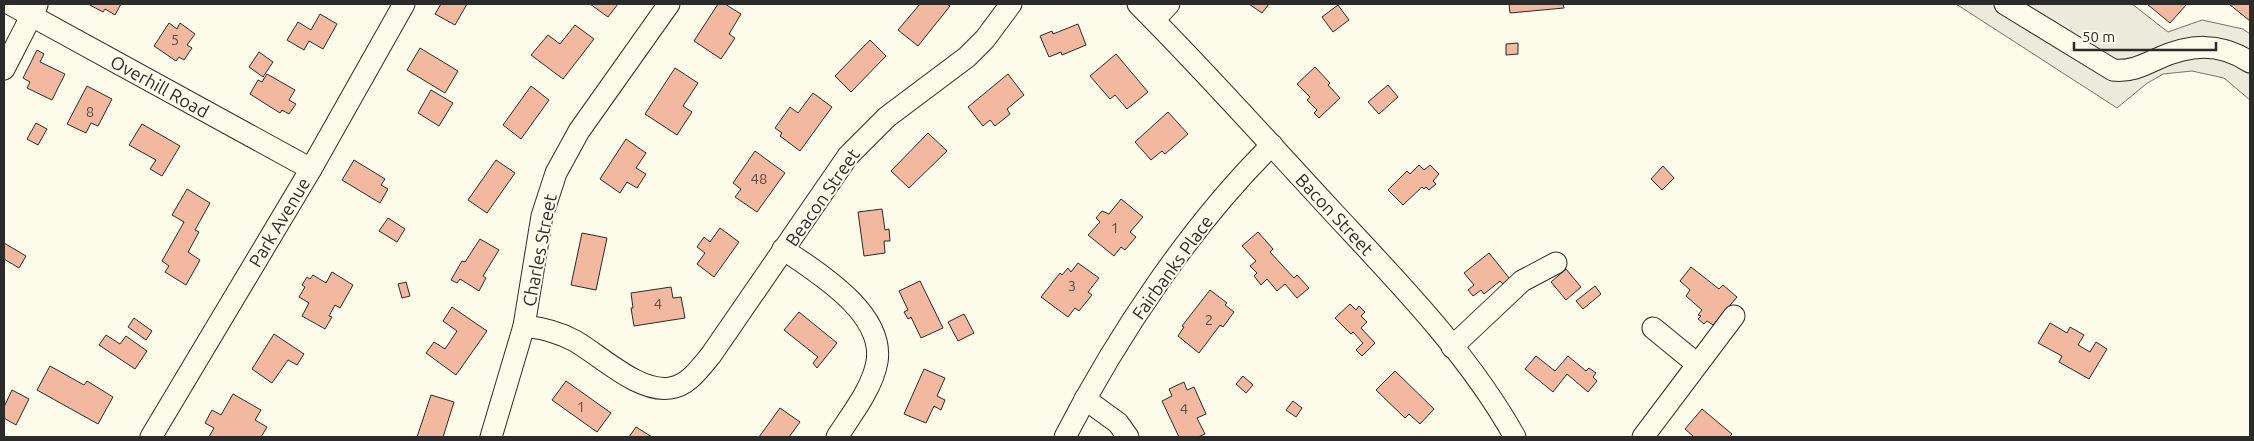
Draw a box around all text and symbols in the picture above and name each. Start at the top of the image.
scale bar [2074,20,2216,52]
text: 50 m [2082,28,2115,45]
house number: 5 [171,31,179,48]
street label: Overhill Road [107,51,213,121]
house number: 8 [86,103,94,120]
street label: Beacon Street [781,145,863,249]
street label: Bacon Street [1292,169,1378,259]
house number: 48 [751,170,767,187]
street label: Park Avenue [245,174,313,270]
street label: Charles Street [518,192,560,308]
street label: Fairbanks Place [1128,211,1216,323]
house number: 1 [1111,219,1119,236]
house number: 3 [1068,277,1076,294]
house number: 4 [654,295,662,312]
house number: 2 [1205,311,1213,328]
house number: 1 [577,398,585,415]
house number: 4 [1180,400,1188,417]

